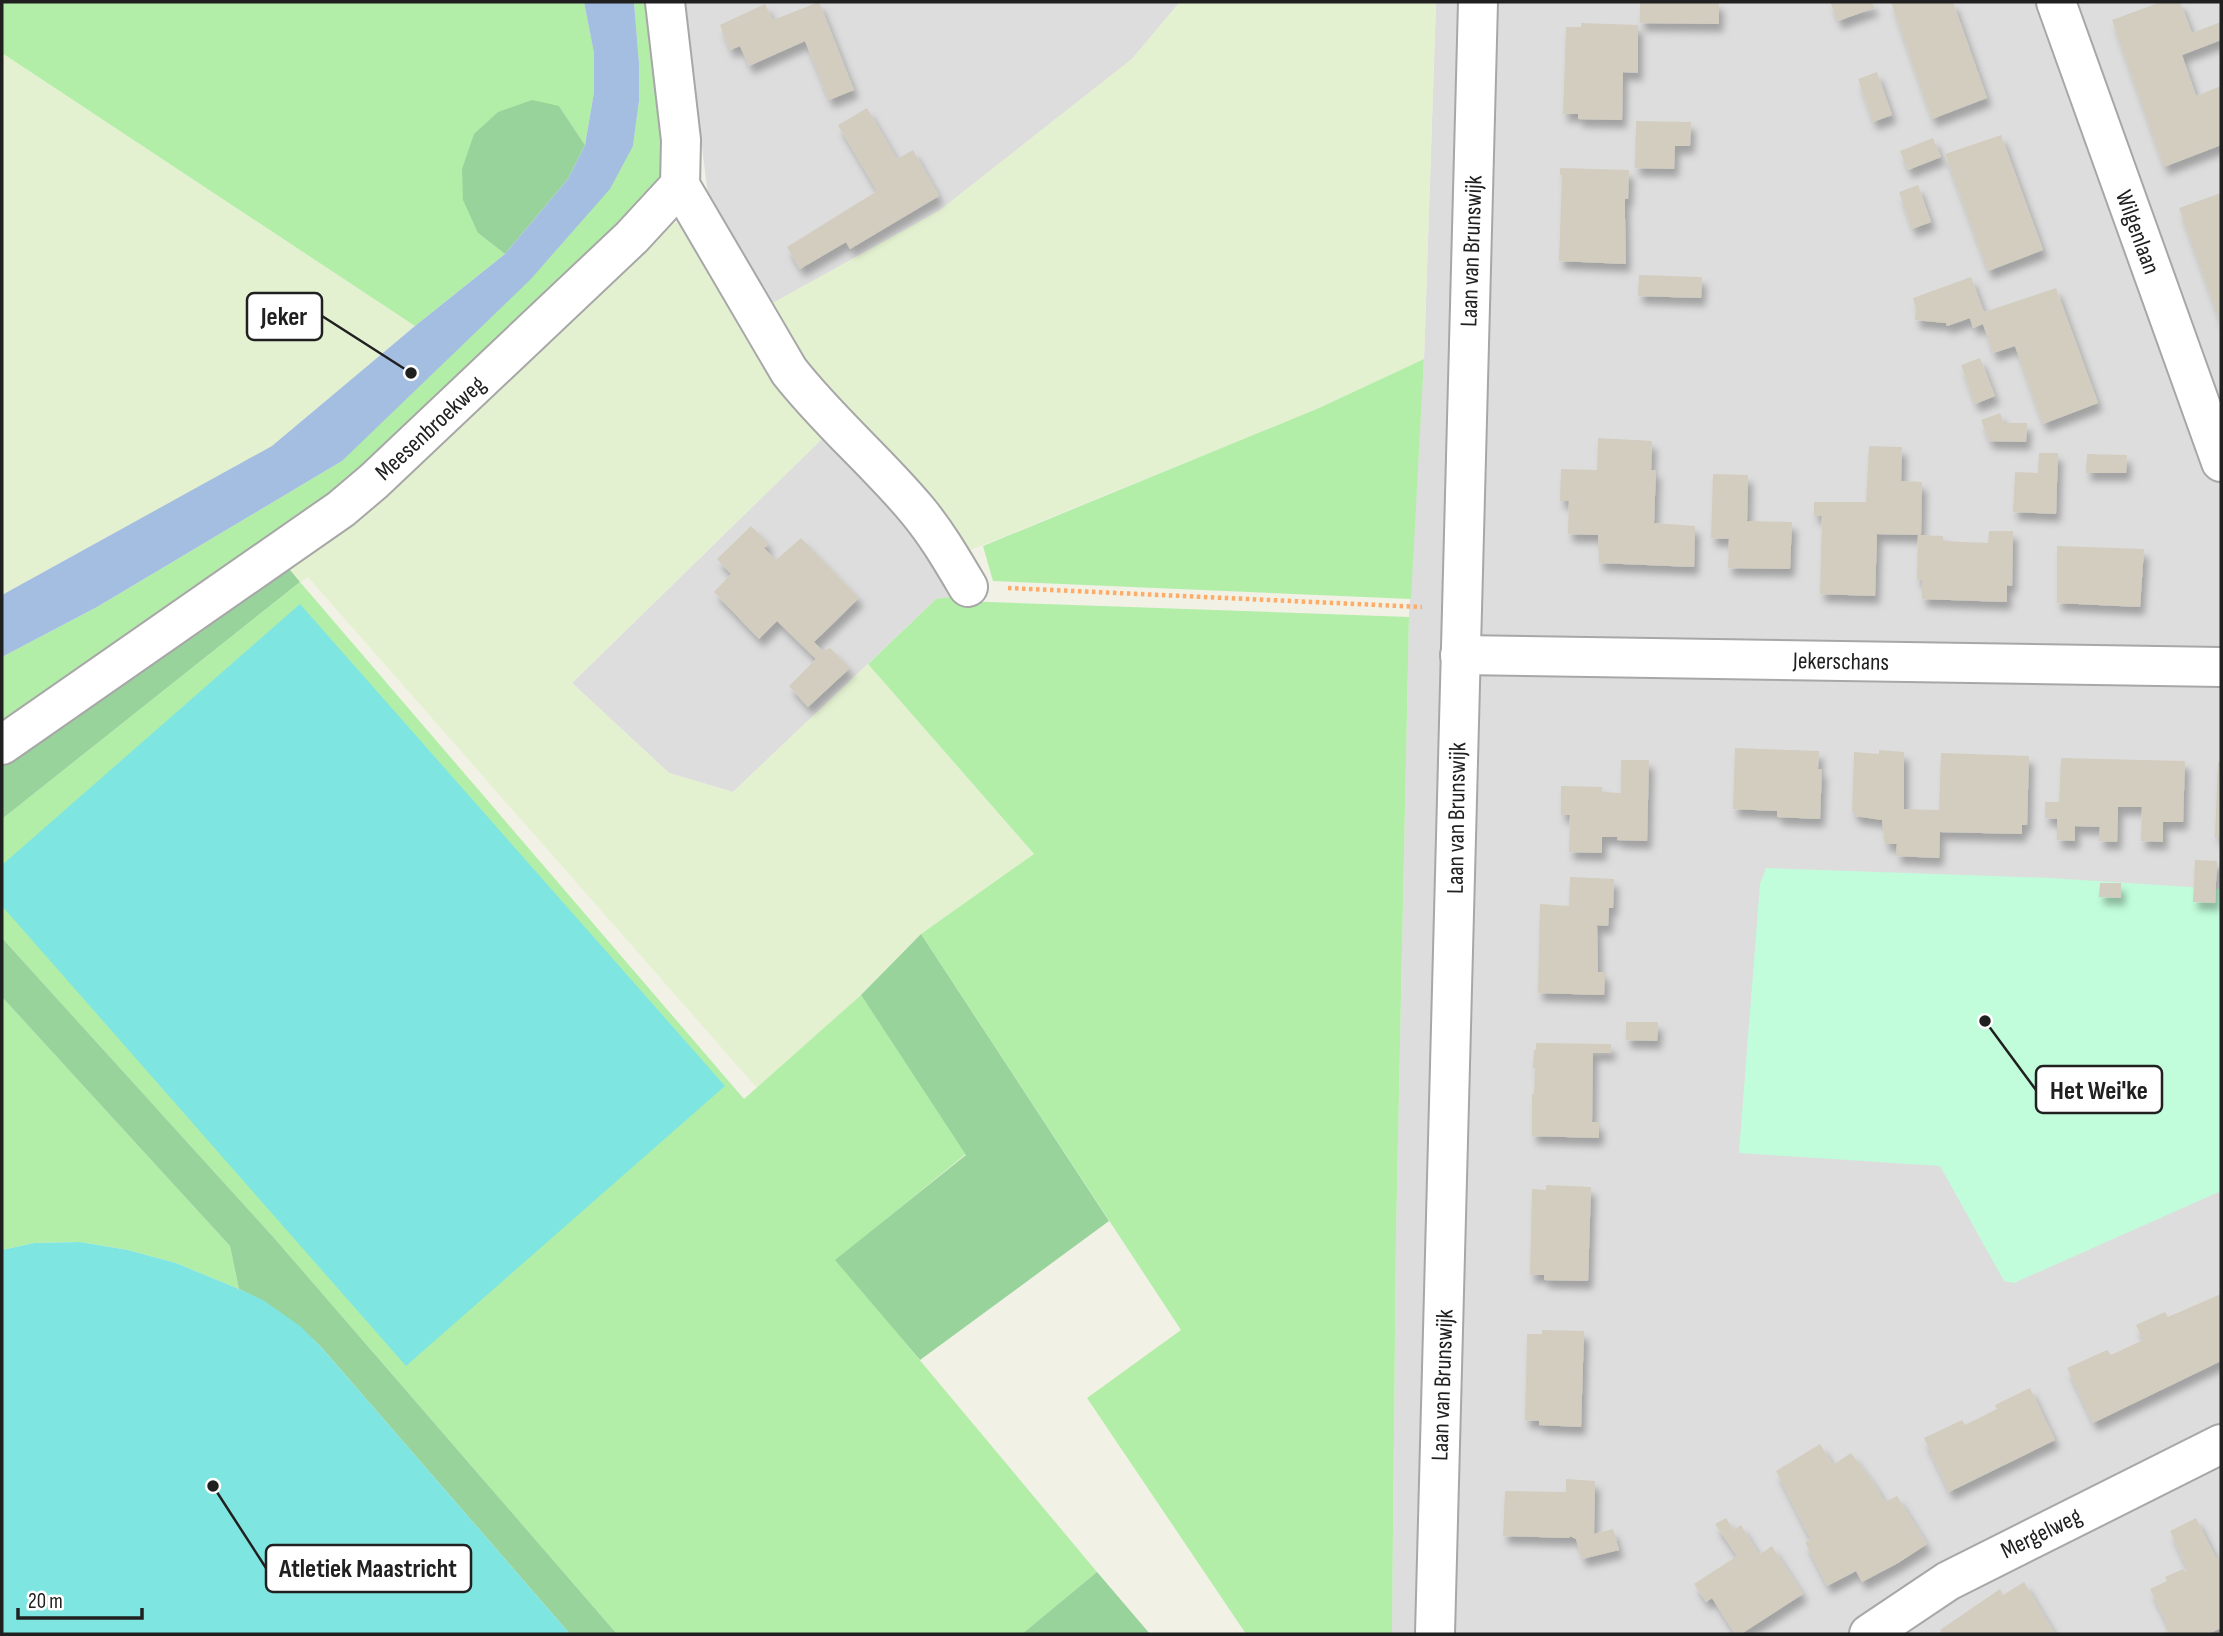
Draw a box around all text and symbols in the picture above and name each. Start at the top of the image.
street label: Laan van Brunswijk [1454,175,1489,327]
street label: Wilgenlaan [2109,186,2166,278]
callout: Jeker [247,293,322,340]
text: Jeker [260,302,307,333]
street label: Meesenbroekweg [369,370,491,487]
street label: Jekerschans [1792,646,1889,677]
street label: Laan van Brunswijk [1441,742,1472,894]
callout: Het Wei'ke [2036,1066,2162,1113]
text: Het Wei'ke [2050,1076,2148,1107]
street label: Laan van Brunswijk [1425,1309,1460,1461]
street label: Mergelweg [1996,1501,2086,1565]
callout: Atletiek Maastricht [266,1545,471,1592]
text: Atletiek Maastricht [278,1554,457,1585]
scale bar [18,1576,142,1620]
text: 20 m [28,1589,63,1614]

